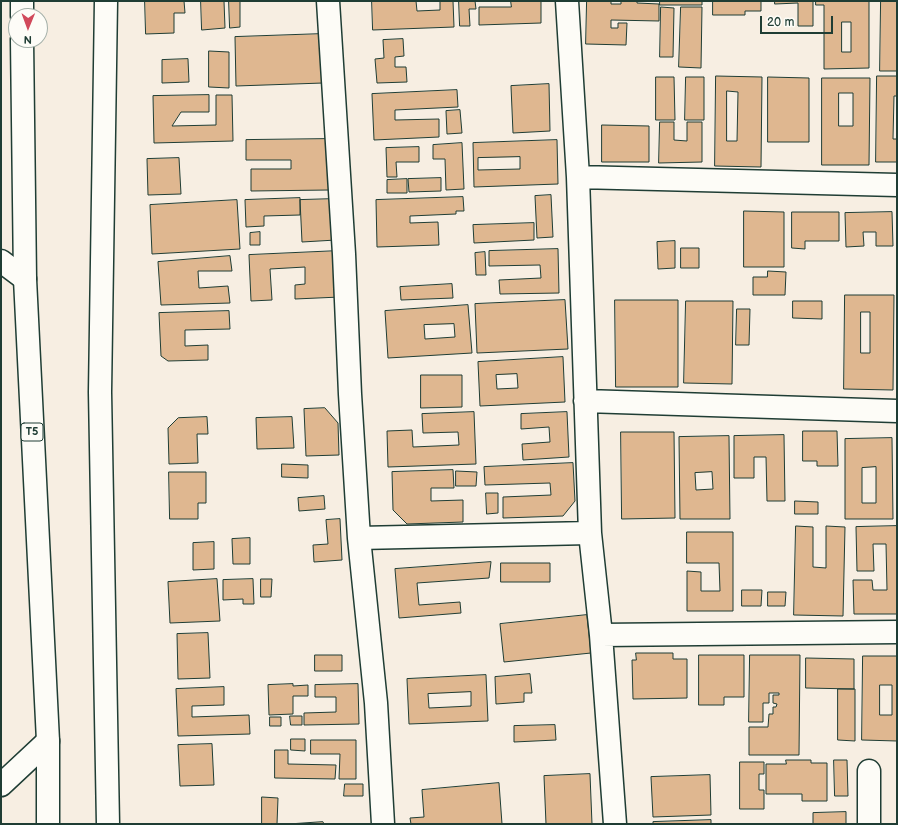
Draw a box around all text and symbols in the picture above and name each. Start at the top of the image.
north arrow [8,8,48,48]
scale bar [762,8,835,34]
text: 20 m [767,15,794,30]
text: N [24,33,32,46]
road number: T5 [21,423,43,441]

